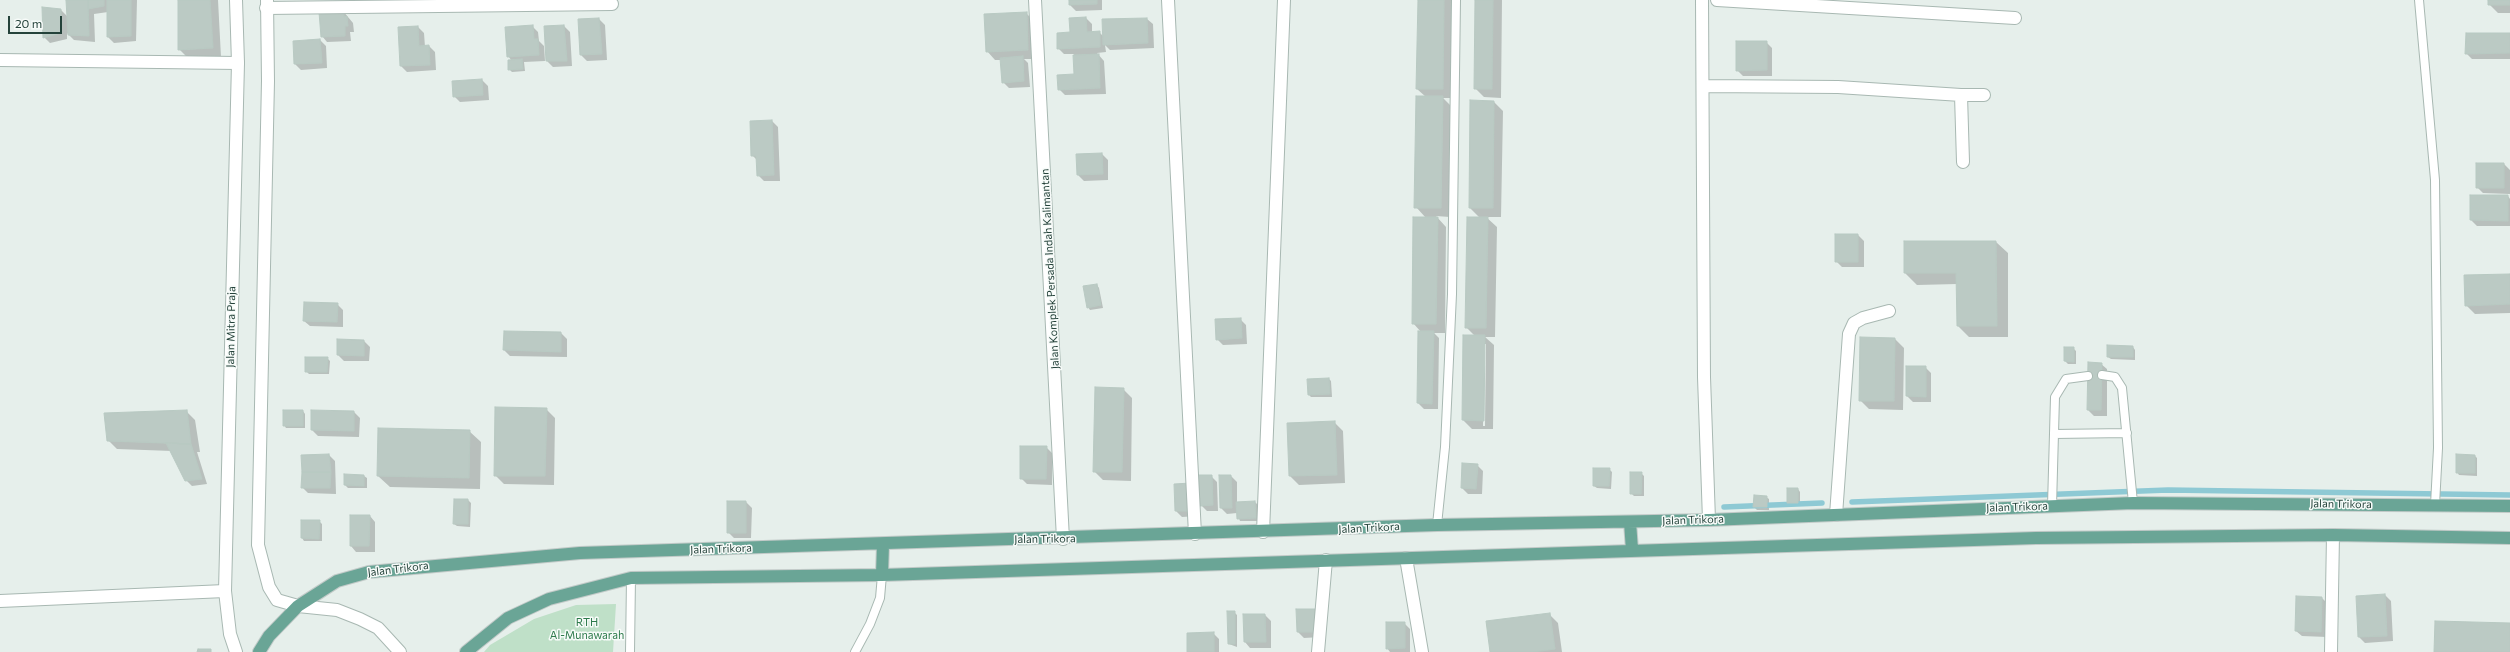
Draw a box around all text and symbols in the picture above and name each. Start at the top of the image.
scale bar [10,8,64,34]
text: 20 m [15,16,42,30]
street label: Jalan Komplek Persada Indah Kalimantan [1038,168,1062,370]
street label: Jalan Mitra Praja [224,286,238,368]
street label: Jalan Trikora [2310,497,2372,511]
street label: Jalan Trikora [1986,499,2048,515]
street label: Jalan Trikora [1662,512,1724,528]
street label: Jalan Trikora [1338,520,1400,536]
street label: Jalan Trikora [1014,532,1076,546]
street label: Jalan Trikora [690,541,752,557]
street label: Jalan Trikora [367,559,429,579]
park label: RTH Al-Munawarah [550,615,624,641]

